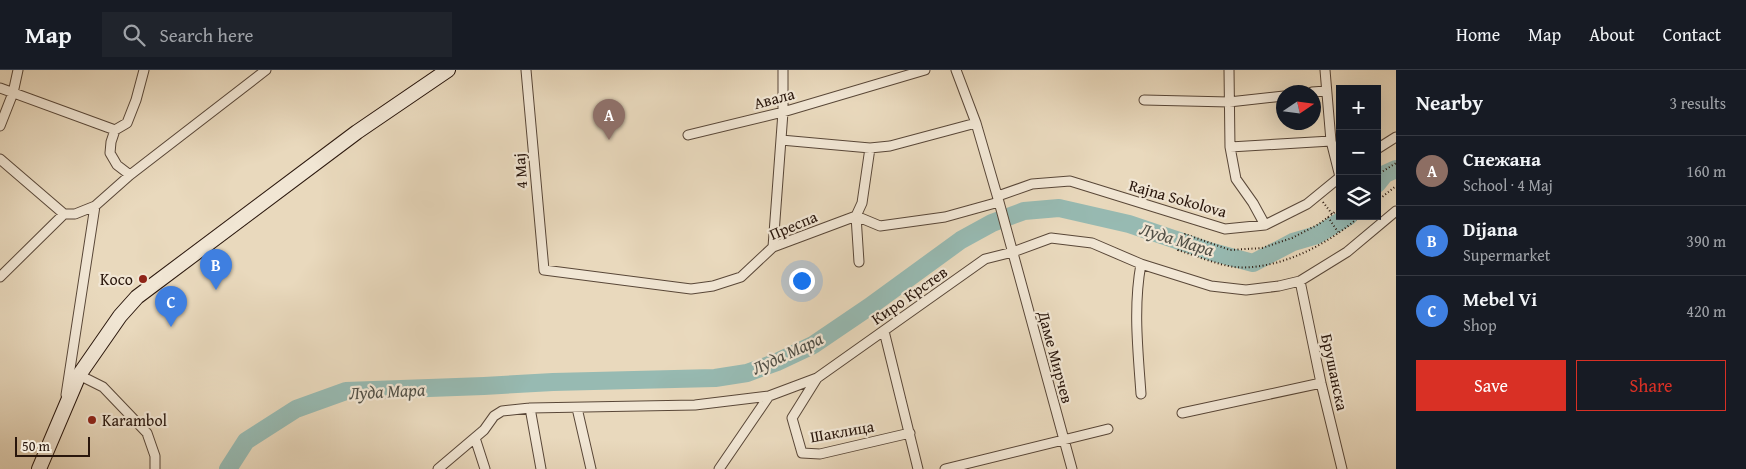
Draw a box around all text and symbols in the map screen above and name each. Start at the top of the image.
search box [102,12,452,57]
text: Map [25,17,72,52]
icon: search [120,21,148,49]
text: Search here [160,21,253,49]
text: Home [1456,21,1500,48]
text: Map [1528,21,1561,48]
text: About [1589,21,1635,48]
text: Contact [1663,21,1721,48]
street label: Авала [751,81,798,115]
north arrow [1276,85,1321,130]
map controls [1336,85,1381,220]
button: + [1336,85,1381,130]
text: Nearby [1416,87,1483,118]
text: 3 results [1669,91,1726,115]
pin: A [593,99,625,140]
button: − [1336,130,1381,175]
text: Снежана [1463,145,1541,173]
street label: 4 Мај [507,152,533,190]
text: A [1427,159,1437,183]
text: 160 m [1686,159,1726,183]
street label: Rajna Sokolova [1126,173,1230,224]
text: School · 4 Мај [1463,173,1553,197]
button: layers [1336,175,1381,220]
street label: Преспа [765,204,821,246]
water label: Луда Мара [1137,215,1218,263]
text: Dijana [1463,215,1518,243]
text: B [1427,229,1437,253]
text: 390 m [1686,229,1726,253]
text: Supermarket [1463,243,1550,267]
pin: B [200,249,232,290]
street label: Киро Крстев [866,260,952,330]
place label: Koco [100,267,133,291]
your location [789,268,815,294]
marker: Koco [137,273,149,285]
text: Mebel Vi [1463,285,1537,313]
pin: C [155,286,187,327]
text: C [1427,299,1437,323]
text: 420 m [1686,299,1726,323]
street label: Даме Мирчев [1032,307,1080,406]
text: Shop [1463,313,1497,337]
water label: Луда Мара [747,324,828,381]
street label: Брушанска [1315,331,1355,413]
button: Save [1416,360,1566,411]
button: Share [1576,360,1726,411]
water label: Луда Мара [348,375,427,406]
place label: Karambol [102,408,168,432]
marker: Karambol [86,414,98,426]
street label: Шаклица [808,414,876,448]
scale bar [15,434,90,457]
text: 50 m [22,436,50,456]

